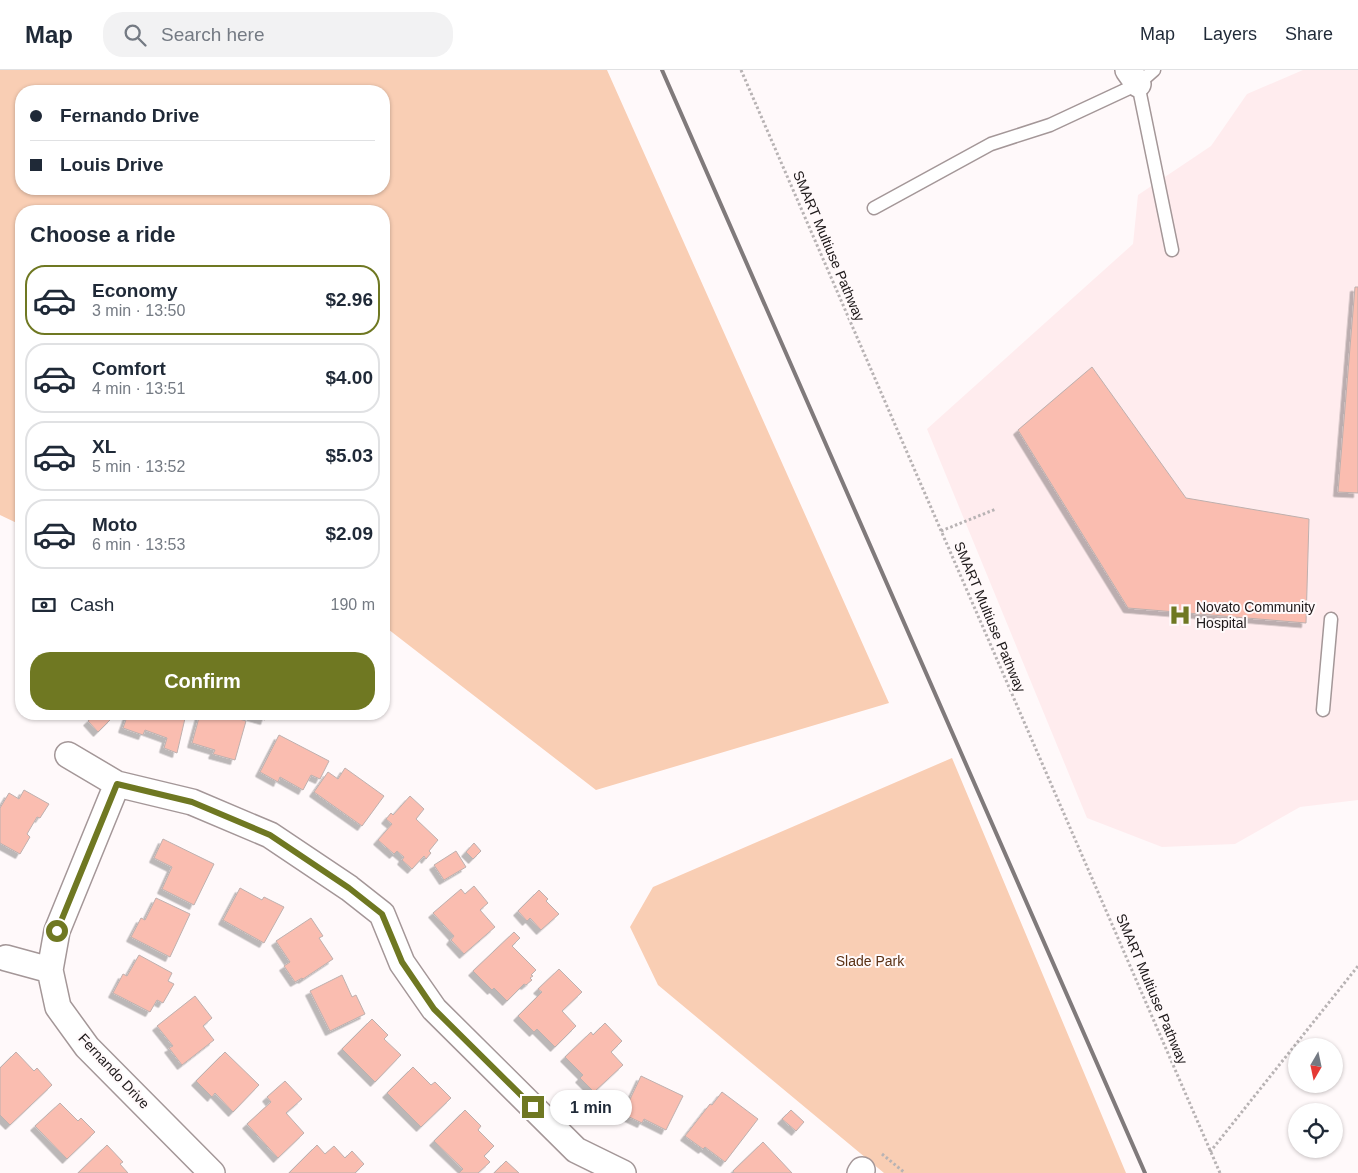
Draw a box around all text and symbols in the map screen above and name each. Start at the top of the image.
search box [103,12,453,57]
text: Map [25,21,73,48]
icon: search [121,21,149,49]
text: Search here [161,24,265,45]
text: Map [1140,24,1175,44]
text: Layers [1203,24,1257,44]
text: Share [1285,24,1333,44]
text: Fernando Drive [60,105,199,126]
text: Louis Drive [60,154,163,175]
street label: SMART Multiuse Pathway [790,168,868,324]
text: Choose a ride [30,222,175,247]
icon: car [32,278,77,323]
text: Economy [92,280,178,301]
text: $2.96 [325,289,373,310]
text: 3 min · 13:50 [92,302,185,319]
icon: car [32,356,77,401]
text: Comfort [92,358,166,379]
text: $4.00 [325,367,373,388]
text: 4 min · 13:51 [92,380,185,397]
icon: car [32,434,77,479]
text: XL [92,436,116,457]
text: $5.03 [325,445,373,466]
text: 5 min · 13:52 [92,458,185,475]
icon: car [32,512,77,557]
text: Moto [92,514,137,535]
text: $2.09 [325,523,373,544]
text: 6 min · 13:53 [92,536,185,553]
street label: SMART Multiuse Pathway [951,539,1029,695]
icon: cash [30,591,58,619]
text: Cash [70,594,114,615]
text: 190 m [331,596,375,613]
place label: Novato Community Hospital [1196,599,1315,631]
hospital icon: Novato Community Hospital [1167,602,1193,628]
button: Confirm [30,652,375,710]
street label: SMART Multiuse Pathway [1113,911,1191,1067]
route start [46,920,68,942]
park label: Slade Park [836,953,905,969]
street label: Fernando Drive [75,1030,153,1112]
north arrow [1288,1038,1342,1092]
map controls [1288,1038,1343,1158]
callout: 1 min [550,1090,633,1124]
route end [522,1096,544,1118]
text: 1 min [570,1099,612,1116]
button: locate [1288,1103,1343,1158]

